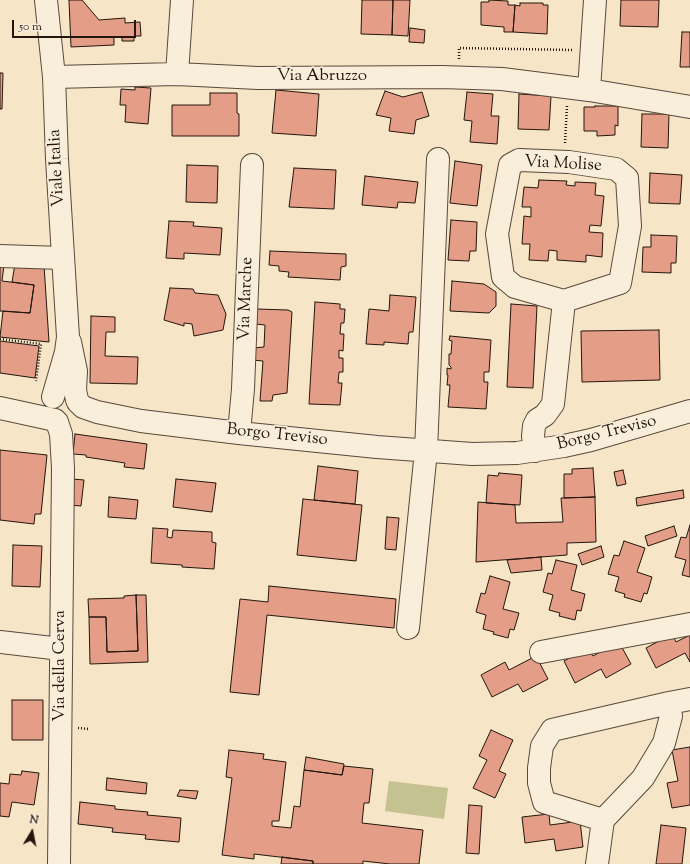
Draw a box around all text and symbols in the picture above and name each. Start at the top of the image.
scale bar [14,12,138,38]
text: 50 m [19,18,42,36]
street label: Via Abruzzo [277,67,367,87]
street label: Viale Italia [46,128,70,208]
street label: Via Molise [524,153,602,177]
street label: Via Marche [235,257,259,341]
street label: Borgo Treviso [555,412,659,456]
street label: Borgo Treviso [225,421,329,451]
street label: Via della Cerva [51,610,71,722]
north arrow [12,812,52,852]
text: N [28,812,40,829]

